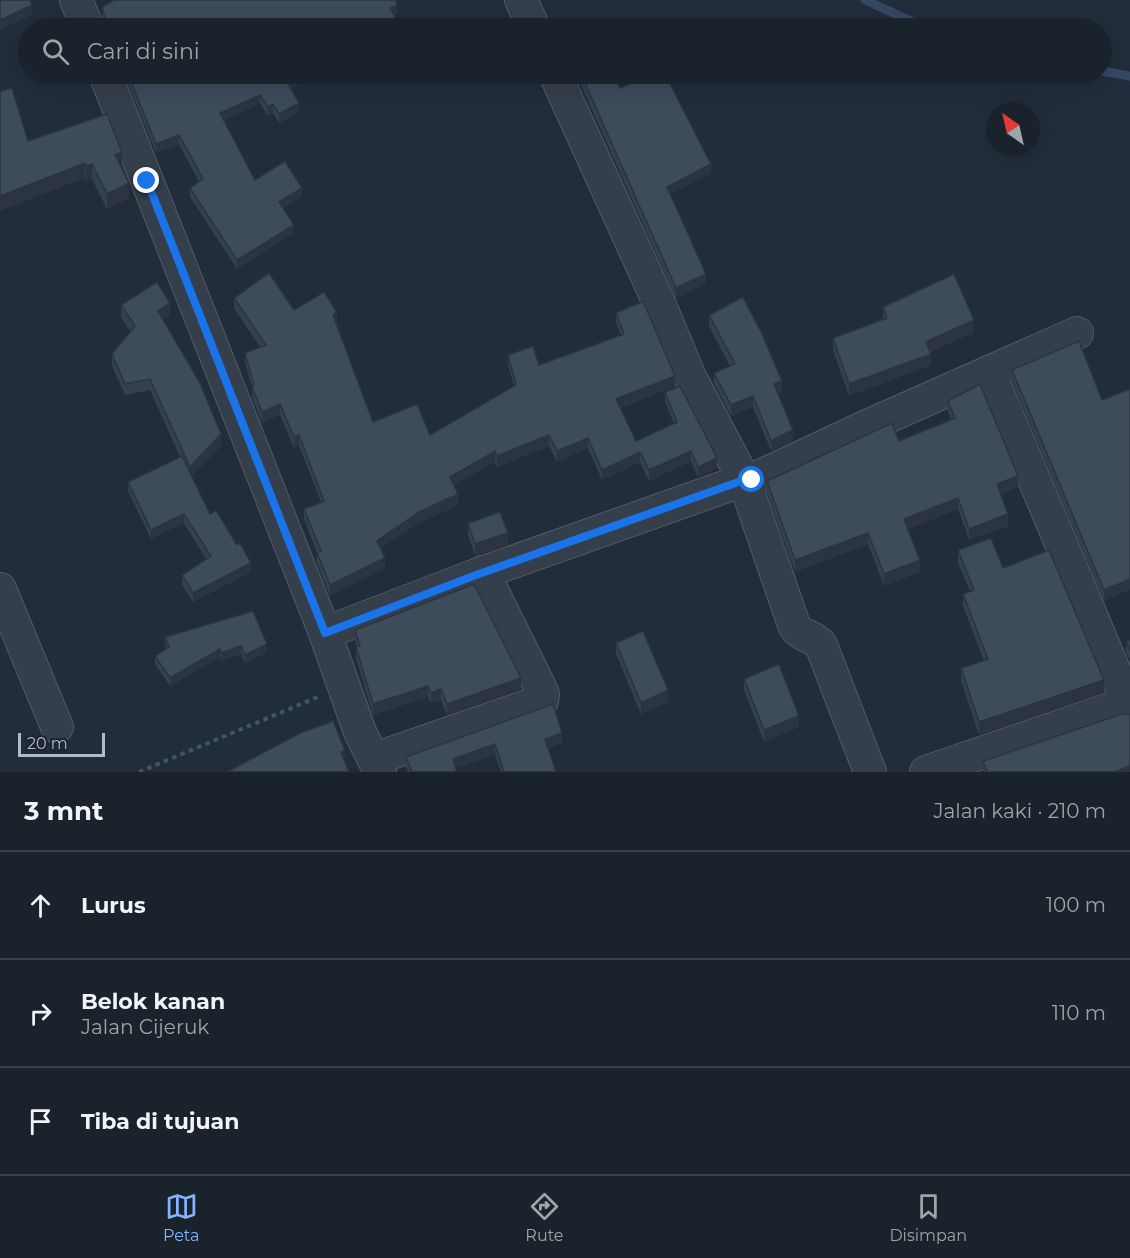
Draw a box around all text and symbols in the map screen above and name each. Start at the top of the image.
search box [18,18,1112,84]
icon: search [39,35,72,68]
text: Cari di sini [87,38,200,65]
north arrow [986,102,1040,156]
route end [133,167,159,193]
route start [738,466,764,492]
scale bar [18,730,105,758]
text: 20 m [27,734,68,753]
text: 3 mnt [24,795,103,827]
text: Jalan kaki · 210 m [934,799,1106,823]
icon: ahead [24,889,57,922]
text: Lurus [81,892,146,919]
text: 100 m [1046,893,1106,917]
text: Belok kanan [81,988,225,1015]
icon: right [24,997,57,1030]
text: 110 m [1052,1001,1106,1025]
text: Jalan Cijeruk [81,1015,209,1039]
icon: arrive [24,1105,57,1138]
text: Tiba di tujuan [81,1108,239,1135]
tab: Peta [163,1190,199,1245]
tab: Rute [525,1190,564,1245]
tab: Disimpan [889,1190,967,1245]

